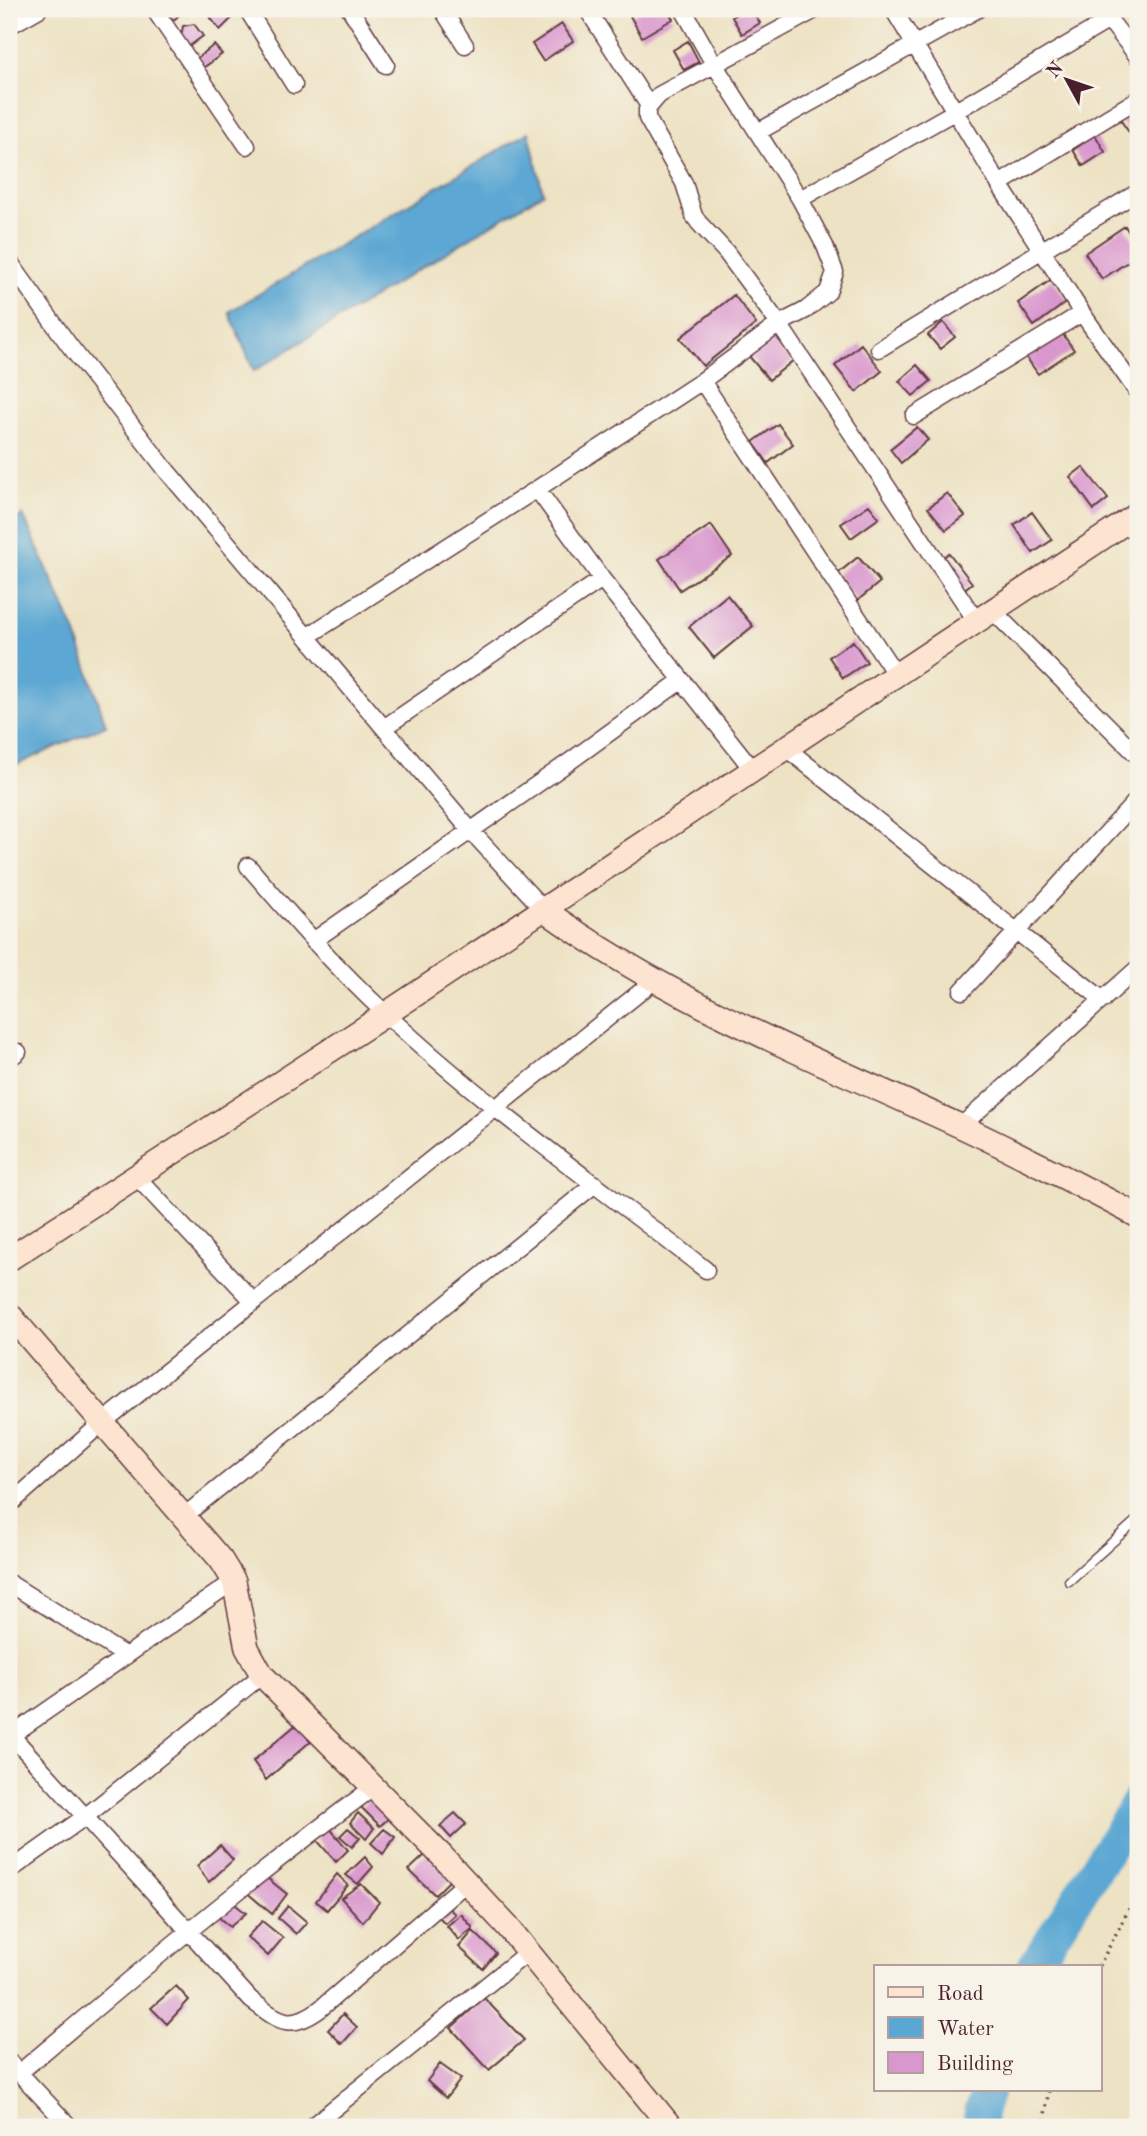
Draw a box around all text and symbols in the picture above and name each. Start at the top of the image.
north arrow [1032,46,1102,116]
text: N [1044,59,1068,82]
legend [874,1965,1102,2090]
text: Road [937,1984,984,2005]
text: Water [937,2019,994,2040]
text: Building [937,2054,1014,2075]

